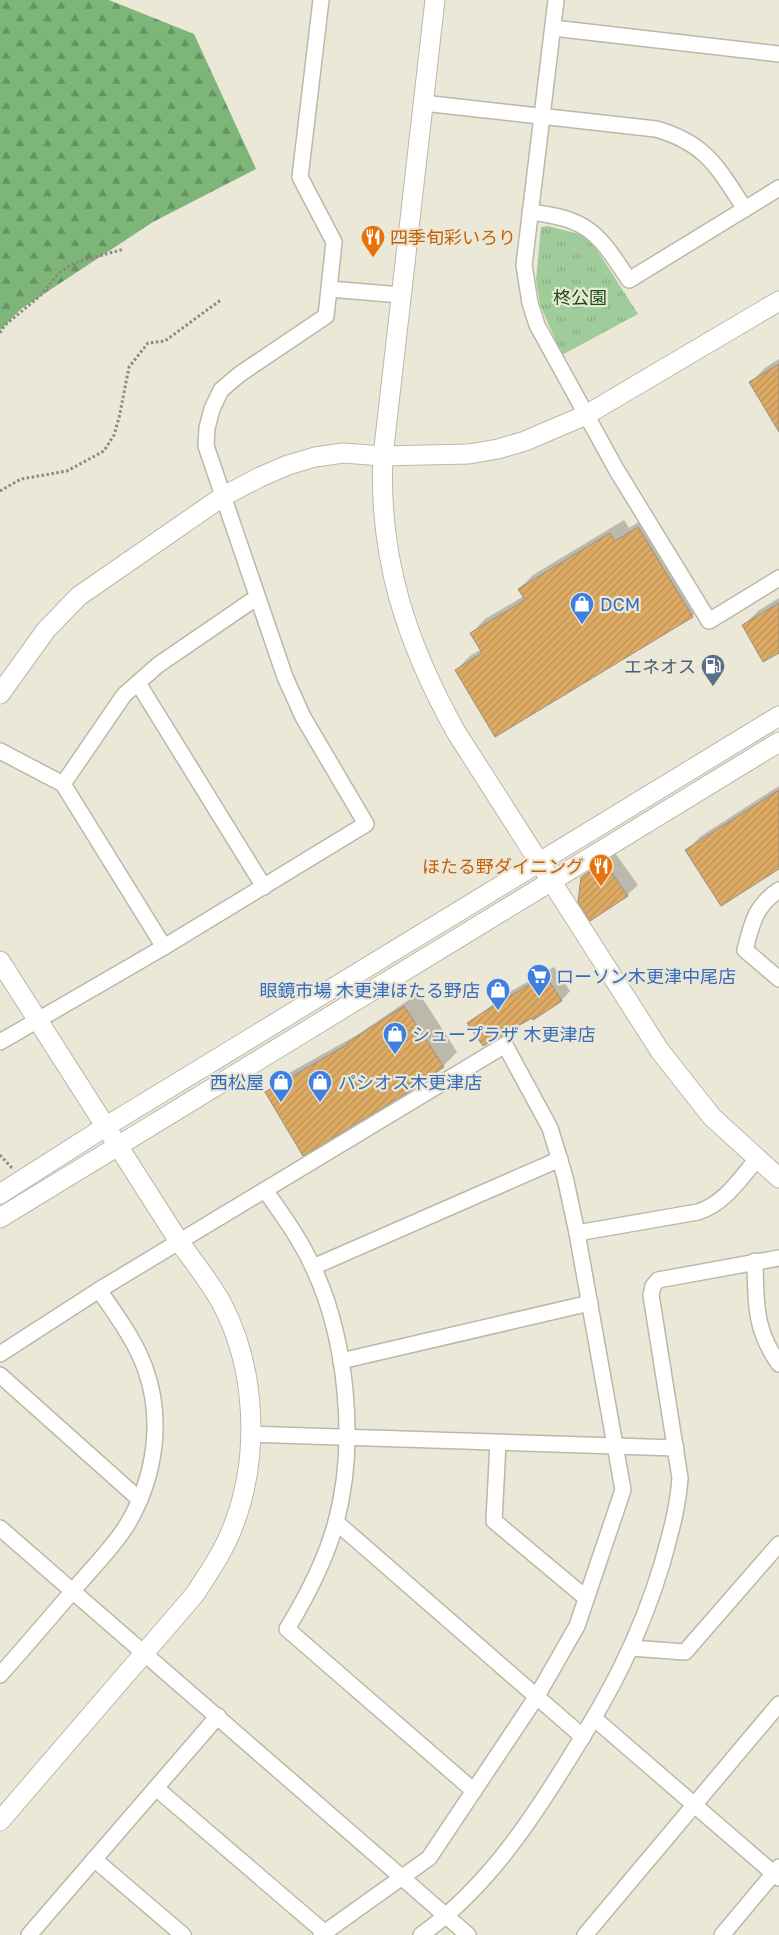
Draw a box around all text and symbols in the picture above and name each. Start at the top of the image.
restaurant icon: 四季旬彩いろり [360,224,386,258]
place label: 四季旬彩いろり [390,226,516,248]
park label: 柊公園 [553,286,607,308]
shop icon: DCM [569,591,595,625]
place label: DCM [600,593,640,615]
fuel station icon: エネオス [700,653,726,687]
place label: エネオス [624,655,696,677]
restaurant icon: ほたる野ダイニング [588,853,614,887]
place label: ほたる野ダイニング [422,855,584,877]
supermarket icon: ローソン木更津中尾店 [526,963,552,997]
place label: ローソン木更津中尾店 [556,965,736,987]
shop icon: 眼鏡市場 木更津ほたる野店 [485,977,511,1011]
place label: 眼鏡市場 木更津ほたる野店 [260,979,480,1001]
shop icon: シュープラザ 木更津店 [382,1021,408,1055]
place label: シュープラザ 木更津店 [412,1023,595,1045]
shop icon: 西松屋 [268,1069,294,1103]
shop icon: パシオス木更津店 [307,1069,333,1103]
place label: 西松屋 [210,1071,264,1093]
place label: パシオス木更津店 [338,1071,482,1093]

